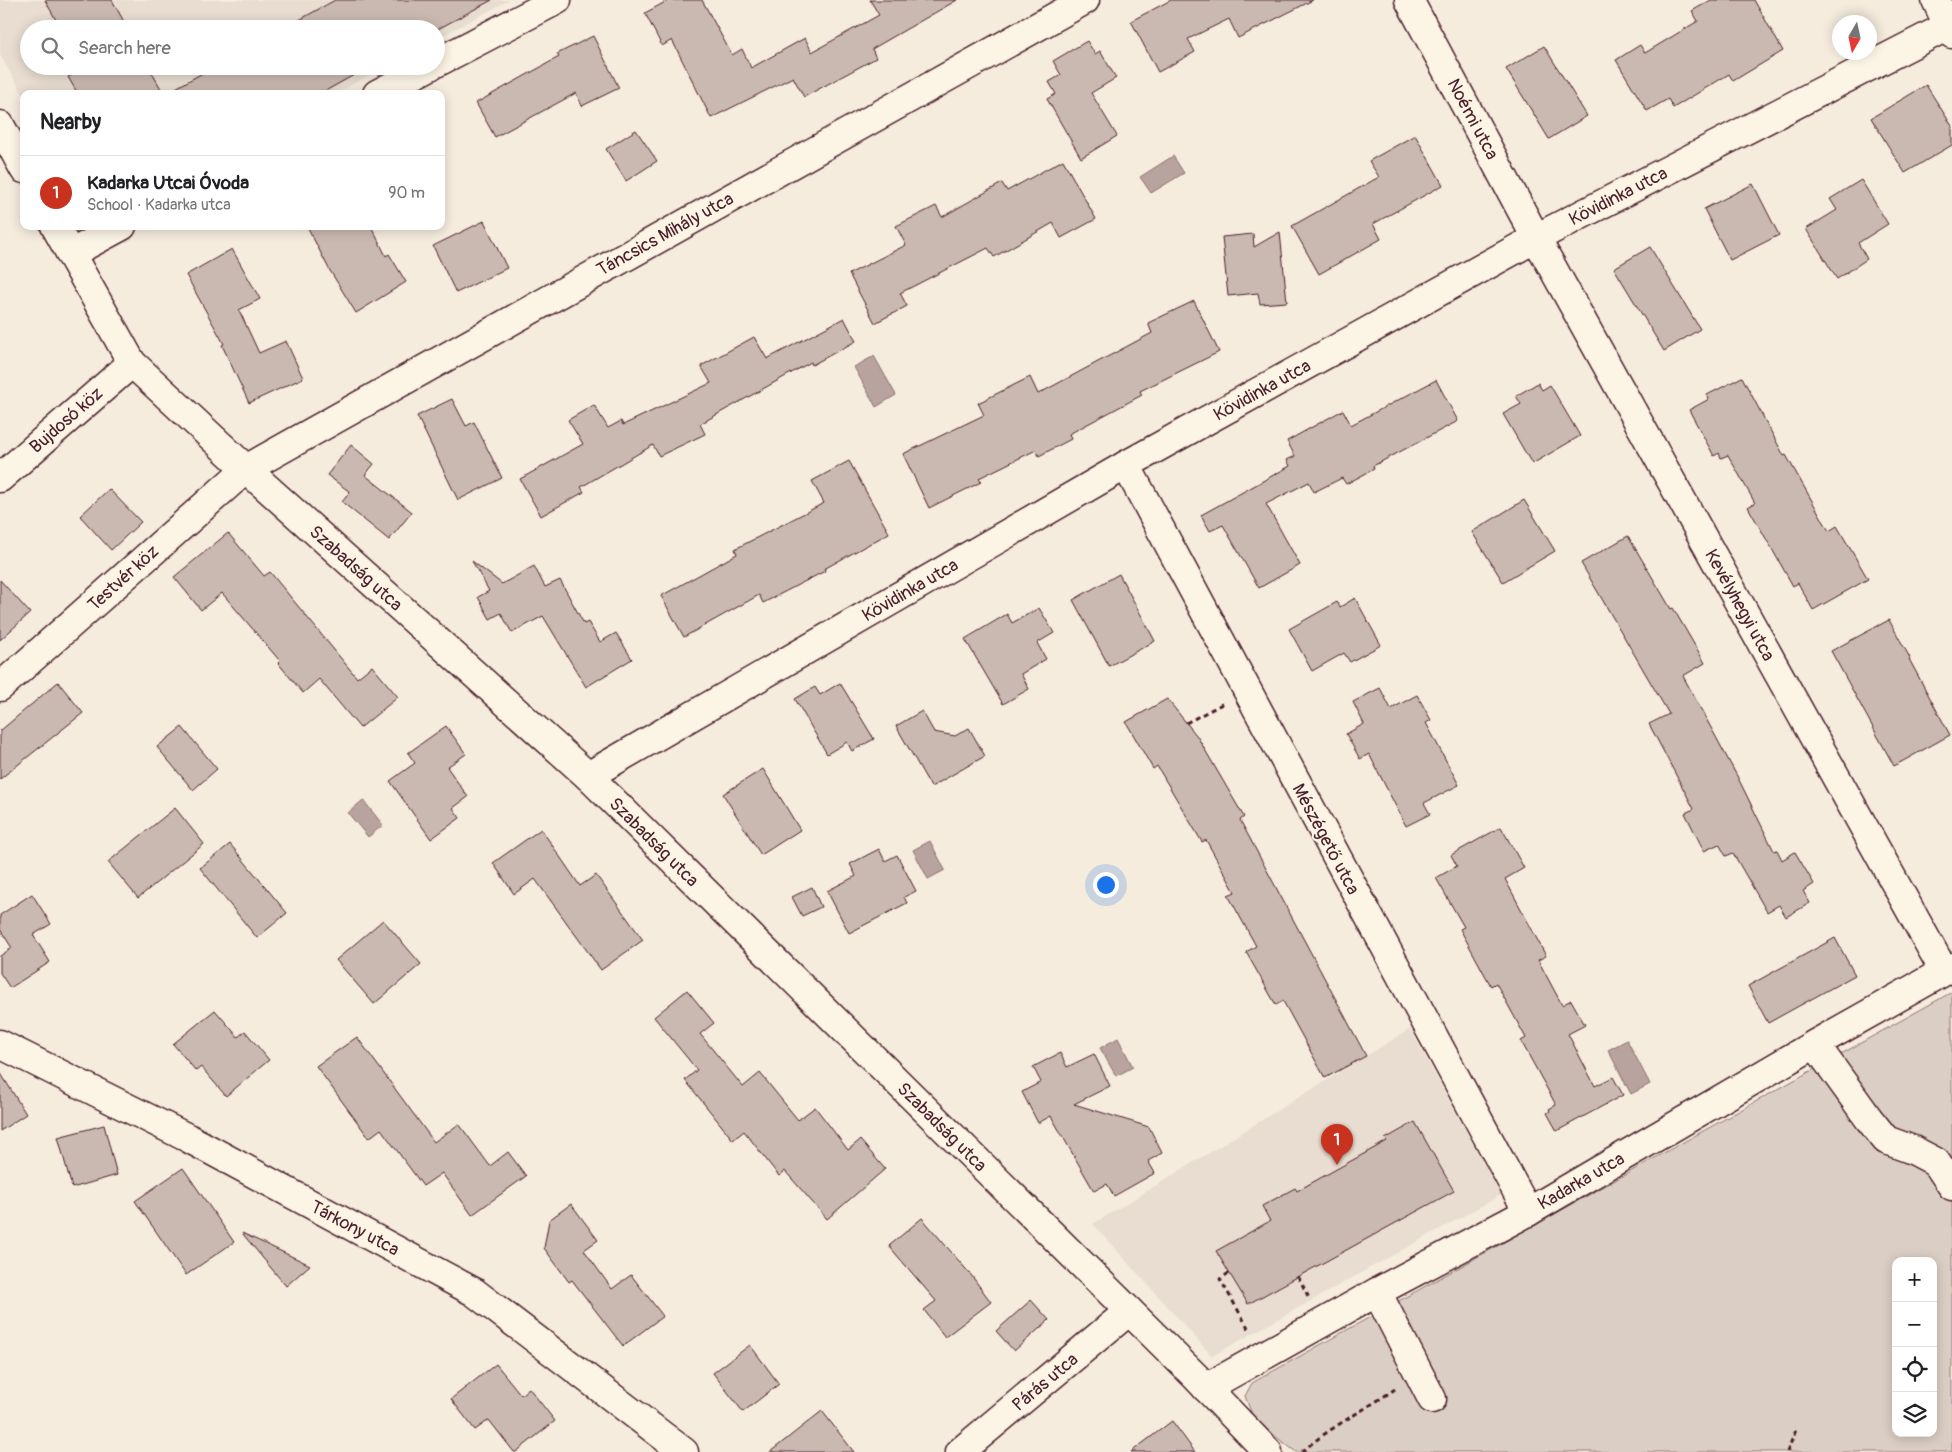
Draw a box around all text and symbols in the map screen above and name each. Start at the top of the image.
north arrow [1832,15,1877,60]
search box [20,20,445,75]
icon: search [38,34,66,62]
text: Search here [78,36,171,60]
street label: Noémi utca [1442,75,1503,164]
text: Nearby [40,109,101,136]
street label: Kövidinka utca [1565,162,1671,231]
text: Kadarka Utcai Óvoda [87,171,249,195]
text: 1 [53,183,59,203]
text: 90 m [388,183,425,203]
street label: Táncsics Mihály utca [593,187,738,282]
text: School · Kadarka utca [87,195,231,215]
street label: Kövidinka utca [1210,354,1315,427]
street label: Bujdosó köz [25,382,108,459]
street label: Szabadság utca [304,521,407,616]
street label: Testvér köz [83,540,164,616]
street label: Kevélyhegyi utca [1699,545,1780,665]
street label: Kövidinka utca [858,554,963,627]
street label: Mészégető utca [1287,780,1364,899]
street label: Szabadság utca [604,793,703,892]
your location [1093,872,1119,898]
street label: Szabadság utca [892,1078,991,1177]
pin: 1 [1321,1124,1353,1165]
street label: Kadarka utca [1534,1147,1629,1216]
street label: Tárkony utca [307,1196,403,1261]
map controls [1892,1257,1937,1437]
button: + [1892,1257,1937,1302]
button: − [1892,1302,1937,1347]
button: locate [1892,1347,1937,1392]
street label: Párás utca [1008,1348,1083,1417]
button: layers [1892,1392,1937,1437]

